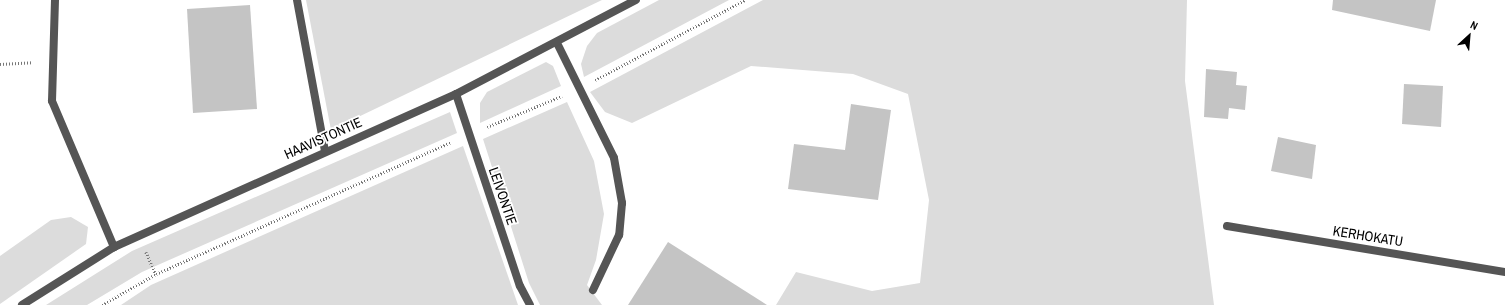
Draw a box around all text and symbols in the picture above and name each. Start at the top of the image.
north arrow [1449,16,1489,56]
text: N [1468,17,1480,33]
street label: HAAVISTONTIE [282,113,364,163]
street label: LEIVONTIE [485,165,521,227]
street label: KERHOKATU [1332,222,1404,250]

